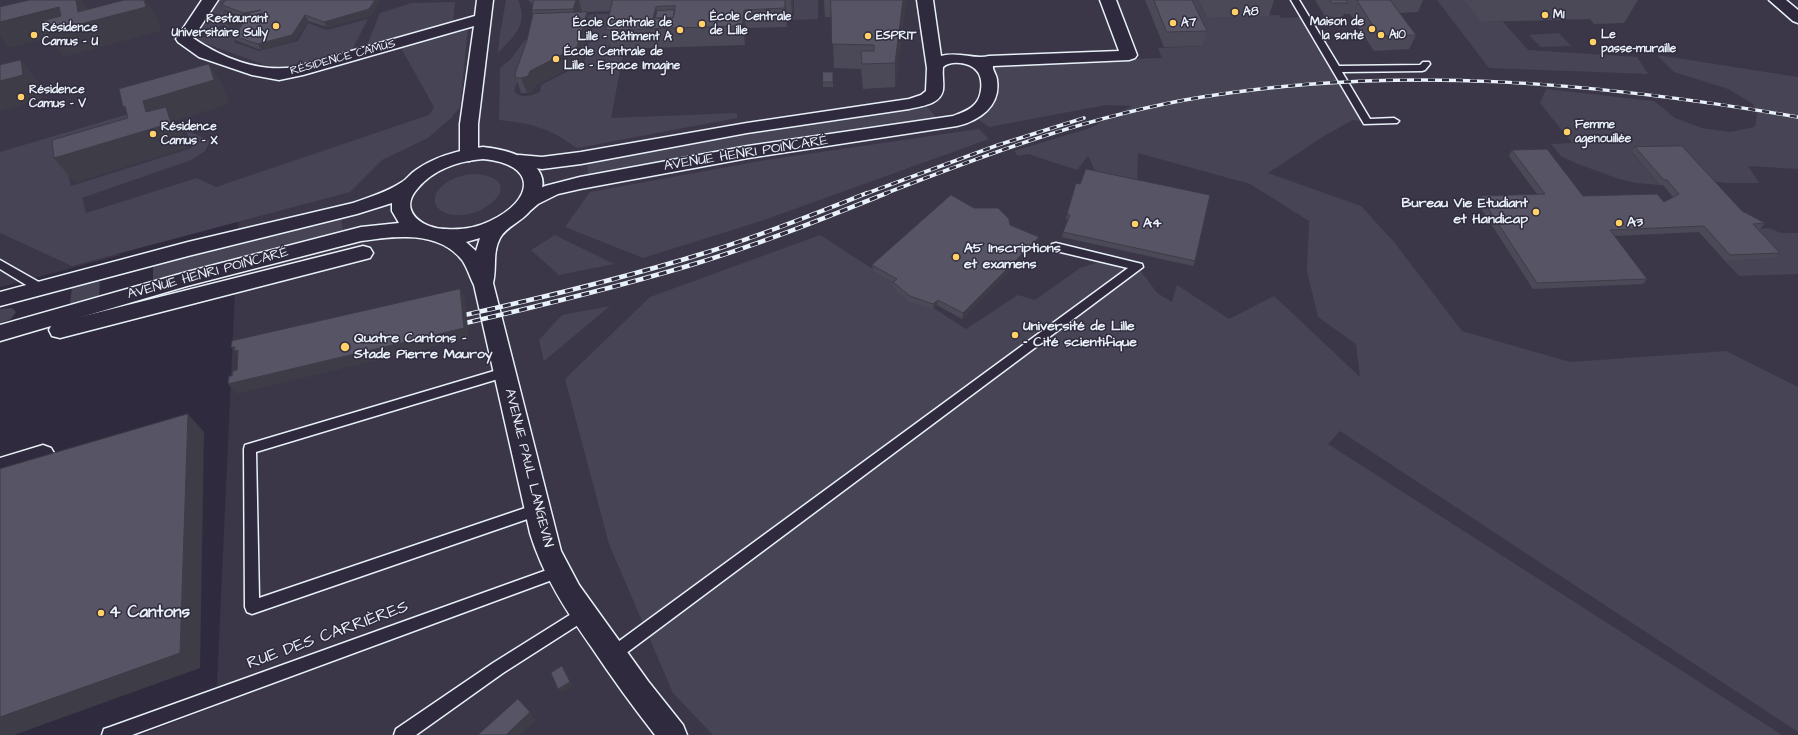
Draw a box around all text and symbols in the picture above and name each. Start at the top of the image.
place label: A8 [1243,5,1258,19]
marker: A8 [1230,7,1240,17]
place label: M1 [1553,8,1564,22]
place label: École Centrale de Lille [710,10,792,38]
marker: M1 [1540,10,1550,20]
place label: Restaurant Universitaire Sully [171,12,268,40]
place label: Maison de la santé [1310,15,1364,43]
place label: École Centrale de Lille - Bâtiment A [573,16,672,44]
place label: A7 [1181,16,1196,30]
marker: A7 [1168,18,1178,28]
marker: École Centrale de Lille [697,19,707,29]
place label: Résidence Camus - U [42,21,98,49]
marker: Restaurant Universitaire Sully [271,21,281,31]
marker: Maison de la santé [1367,24,1377,34]
marker: École Centrale de Lille - Bâtiment A [675,25,685,35]
place label: A10 [1389,28,1406,42]
place label: Le passe-muraille [1601,28,1676,56]
place label: ESPRIT [876,29,916,43]
marker: Résidence Camus - U [29,30,39,40]
marker: A10 [1376,30,1386,40]
marker: ESPRIT [863,31,873,41]
street label: RÉSIDENCE CAMUS [289,37,397,79]
marker: Le passe-muraille [1588,37,1598,47]
place label: École Centrale de Lille - Espace Imagine [564,45,680,73]
marker: École Centrale de Lille - Espace Imagine [551,54,561,64]
place label: Résidence Camus - V [29,83,86,111]
marker: Résidence Camus - V [16,92,26,102]
place label: Femme agenouillée [1575,118,1631,146]
place label: Résidence Camus - X [161,120,218,148]
marker: Femme agenouillée [1562,127,1572,137]
marker: Résidence Camus - X [148,129,158,139]
street label: AVENUE HENRI POINCARÉ [663,133,829,175]
place label: Bureau Vie Etudiant et Handicap [1402,196,1528,228]
marker: Bureau Vie Etudiant et Handicap [1531,207,1541,217]
place label: A3 [1627,215,1643,231]
place label: A4 [1143,216,1161,232]
marker: A3 [1614,218,1624,228]
marker: A4 [1130,219,1140,229]
place label: A5 Inscriptions et examens [964,241,1061,274]
street label: AVENUE HENRI POINCARÉ [126,244,290,304]
marker: A5 Inscriptions et examens [951,252,961,262]
place label: Université de Lille ‐ Cité scientifique [1023,319,1137,352]
marker: Université de Lille ‐ Cité scientifique [1010,330,1020,340]
place label: Quatre Cantons – Stade Pierre Mauroy [354,331,492,364]
marker: Quatre Cantons – Stade Pierre Mauroy [339,341,351,353]
street label: AVENUE PAUL LANGEVIN [500,387,556,549]
street label: RUE DES CARRIÈRES [245,597,411,675]
place label: 4 Cantons [109,603,190,623]
marker: 4 Cantons [96,608,106,618]

